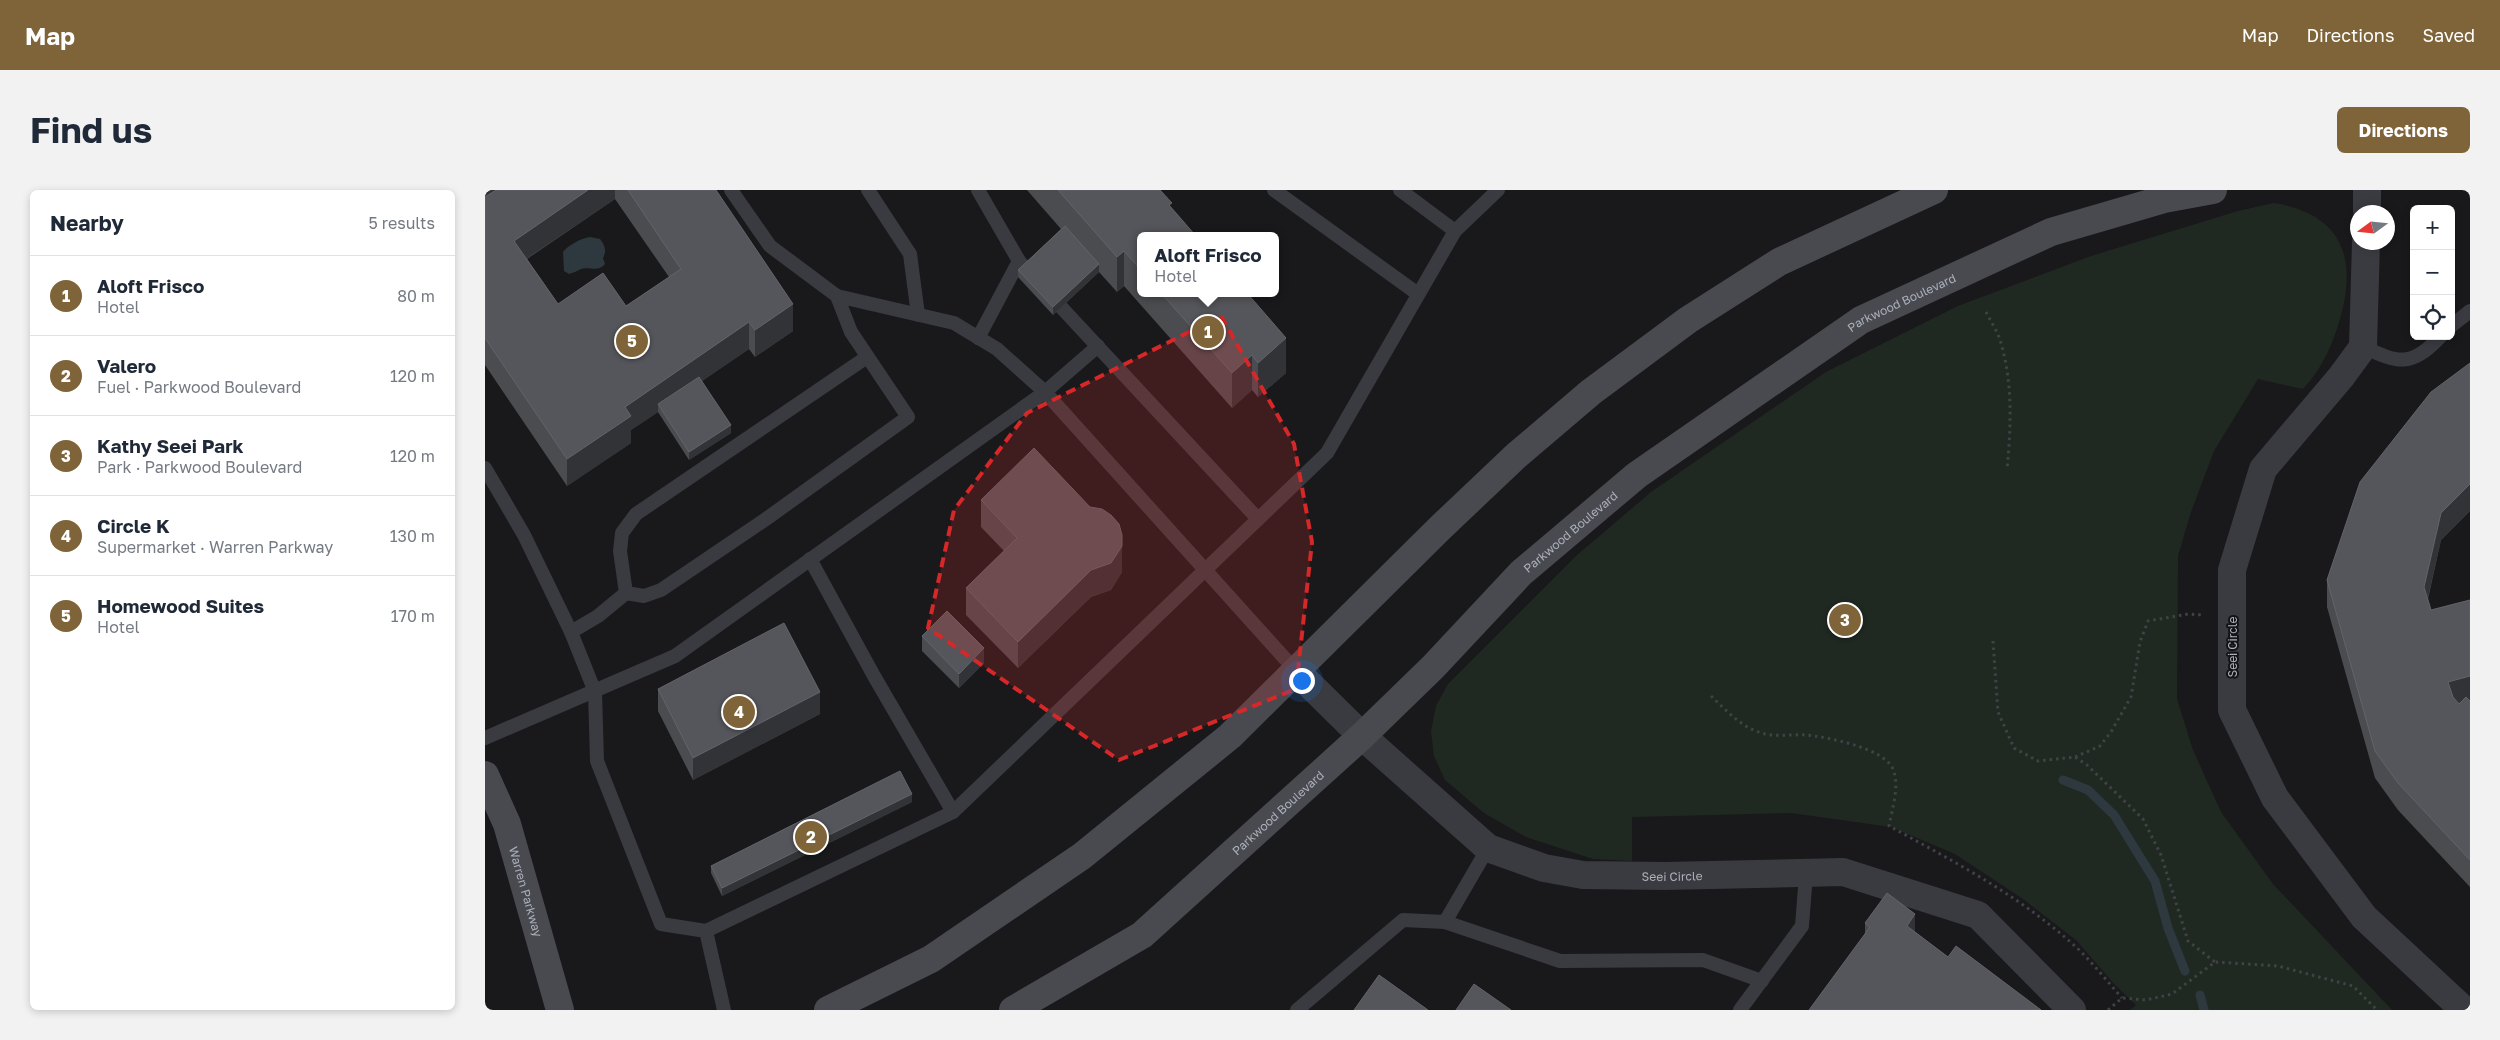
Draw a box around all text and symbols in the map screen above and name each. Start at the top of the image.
text: Map [25,21,75,50]
text: Map [2242,24,2278,46]
text: Directions [2306,24,2394,46]
text: Saved [2422,24,2475,46]
button: Directions [2337,107,2470,153]
text: Find us [30,109,152,151]
north arrow [2350,205,2395,250]
map controls [2410,205,2455,340]
button: + [2410,205,2455,250]
text: Nearby [50,210,124,236]
text: 5 results [369,213,435,233]
popup [1137,232,1279,297]
text: Aloft Frisco [1154,243,1262,266]
button: − [2410,250,2455,295]
text: Hotel [1154,266,1197,286]
street label: Parkwood Boulevard [1844,270,1958,335]
text: Aloft Frisco [97,274,204,297]
text: 1 [62,286,70,306]
text: 80 m [397,286,435,306]
button: locate [2410,295,2455,340]
text: Hotel [97,297,140,317]
pin: 1 [1192,313,1224,351]
pin: 5 [616,322,648,360]
text: Valero [97,354,156,377]
text: 2 [61,366,71,386]
text: 120 m [390,366,435,386]
text: Fuel · Parkwood Boulevard [97,377,301,397]
text: Kathy Seei Park [97,434,244,457]
text: 3 [61,446,71,466]
text: 120 m [390,446,435,466]
text: Park · Parkwood Boulevard [97,457,302,477]
street label: Parkwood Boulevard [1520,487,1620,575]
text: Circle K [97,514,170,537]
text: 4 [61,526,71,546]
text: 130 m [390,526,435,546]
text: Supermarket · Warren Parkway [97,537,333,557]
text: Homewood Suites [97,594,264,617]
pin: 3 [1829,601,1861,639]
text: 5 [61,606,71,626]
text: 170 m [391,606,435,626]
street label: Seei Circle [2225,616,2240,677]
text: Hotel [97,617,140,637]
your location [1289,668,1315,694]
pin: 4 [723,693,755,731]
street label: Parkwood Boulevard [1229,767,1327,858]
pin: 2 [795,818,827,856]
street label: Warren Parkway [506,845,546,939]
street label: Seei Circle [1641,868,1703,884]

